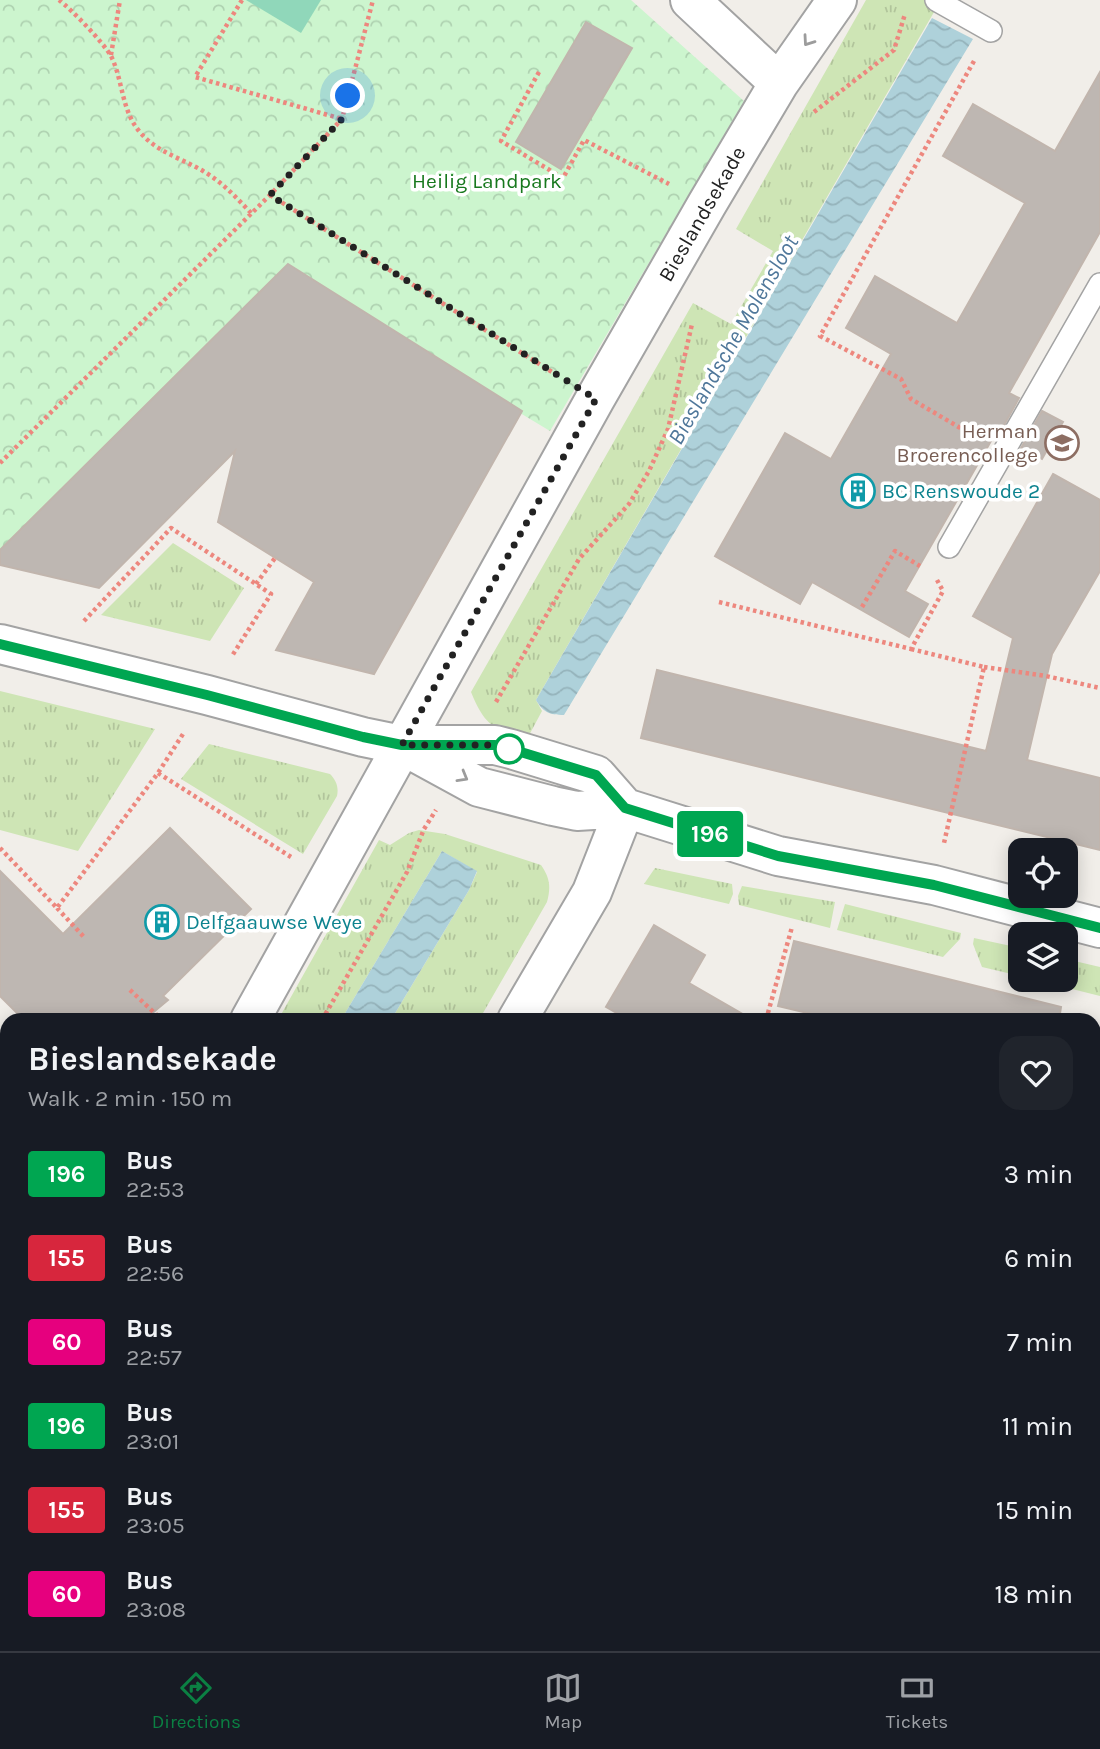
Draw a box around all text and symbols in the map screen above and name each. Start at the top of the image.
one-way arrow [804,33,816,46]
your location [330,78,365,113]
street label: Bieslandsekade [654,142,750,286]
park label: Heilig Landpark [412,169,562,193]
water label: Bieslandsche Molensloot [662,229,805,449]
place label: Herman Broerencollege [897,419,1038,467]
school or university icon: Herman Broerencollege [1043,424,1081,462]
building icon: BC Renswoude 2 [839,472,877,510]
place label: BC Renswoude 2 [882,479,1040,503]
unlabelled marker [494,734,524,764]
one-way arrow [455,769,468,782]
line badge: 196 [670,811,750,857]
text: 196 [691,820,729,848]
map controls [1008,838,1078,992]
button: locate [1008,838,1078,908]
building icon: Delfgaauwse Weye [143,903,181,941]
place label: Delfgaauwse Weye [186,910,362,934]
button: layers [1008,922,1078,992]
button: heart [999,1036,1073,1110]
text: Bieslandsekade [28,1040,277,1078]
text: Walk · 2 min · 150 m [28,1085,232,1112]
text: Bus [126,1145,173,1176]
text: 3 min [1004,1159,1073,1190]
text: 196 [48,1160,85,1188]
text: 22:53 [126,1176,185,1203]
text: Bus [126,1229,173,1260]
text: 6 min [1004,1243,1073,1274]
text: 155 [48,1244,85,1272]
text: 22:56 [126,1260,184,1287]
text: Bus [126,1313,173,1344]
text: 7 min [1007,1327,1073,1358]
text: 60 [52,1328,81,1356]
text: 22:57 [126,1344,182,1371]
text: Bus [126,1397,173,1428]
text: 11 min [1002,1411,1073,1442]
text: 196 [48,1412,85,1440]
text: 23:01 [126,1428,179,1455]
text: Bus [126,1481,173,1512]
text: 15 min [996,1495,1073,1526]
text: 155 [48,1496,85,1524]
text: 23:05 [126,1512,185,1539]
text: Bus [126,1565,173,1596]
text: 18 min [994,1579,1073,1610]
text: 60 [52,1580,81,1608]
text: 23:08 [126,1596,186,1623]
tab: Directions [152,1669,241,1733]
tab: Map [544,1669,582,1733]
tab: Tickets [886,1669,948,1733]

